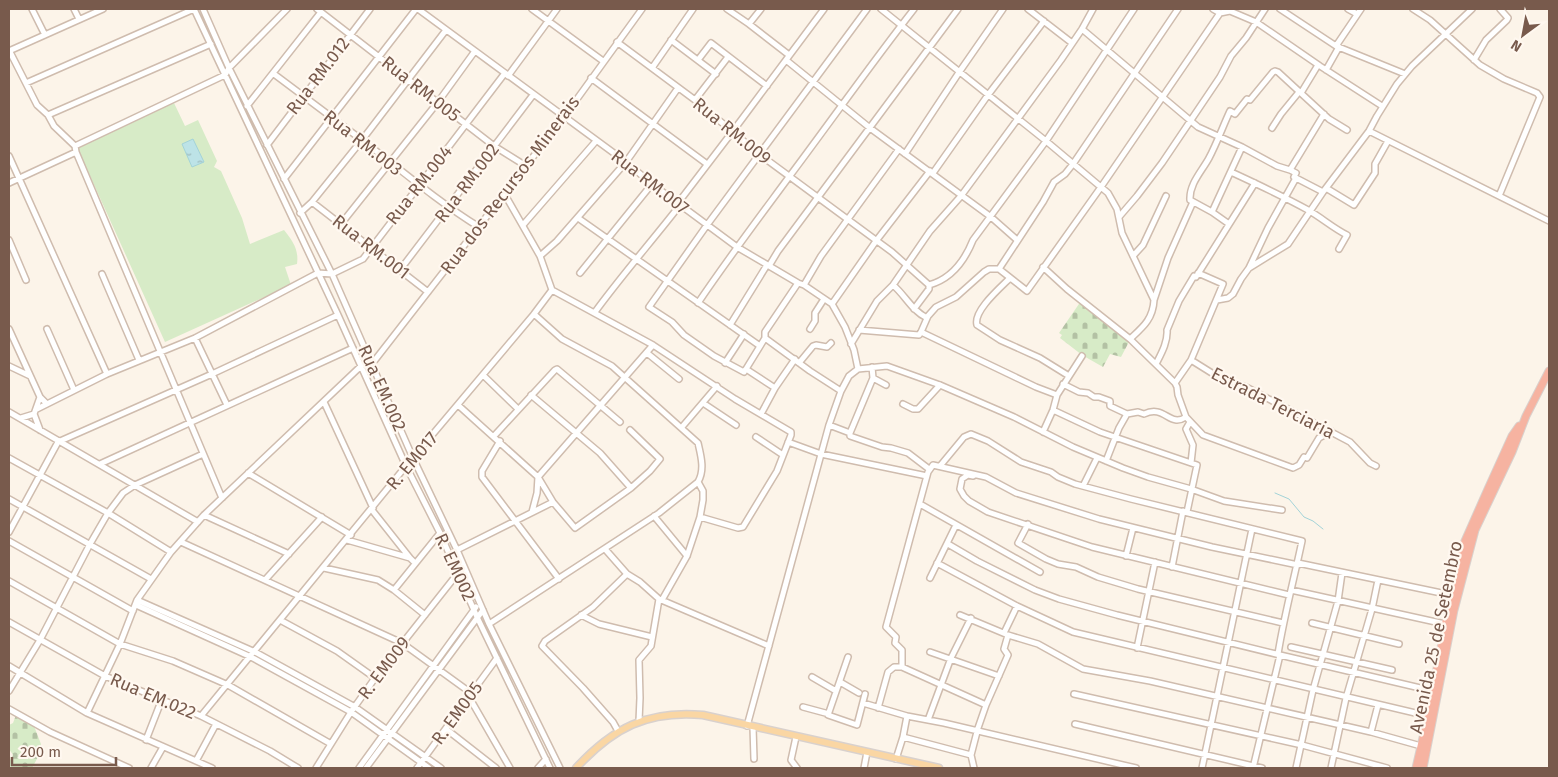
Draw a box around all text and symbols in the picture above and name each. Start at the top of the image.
north arrow [1498,10,1548,60]
street label: Rua RM.012 [282,33,354,119]
text: N [1508,36,1525,55]
street label: Rua RM.005 [377,51,465,127]
street label: Rua dos Recursos Minerais [436,92,584,278]
street label: Rua RM.009 [688,93,776,169]
street label: Rua RM.003 [319,105,407,181]
street label: Rua RM.002 [430,139,504,227]
street label: Rua RM.004 [381,141,457,229]
street label: Rua RM.007 [607,145,693,219]
street label: Rua RM.001 [328,210,414,284]
street label: Rua EM.002 [353,341,411,435]
street label: Estrada Terciaria [1208,362,1338,444]
street label: R. EM017 [381,427,443,494]
street label: R. EM002 [430,530,480,605]
street label: Avenida 25 de Setembro [1405,539,1467,735]
street label: R. EM009 [353,632,415,704]
street label: Rua EM.022 [107,668,199,724]
street label: R. EM005 [427,677,487,749]
scale bar [12,734,116,766]
text: 200 m [20,743,61,761]

